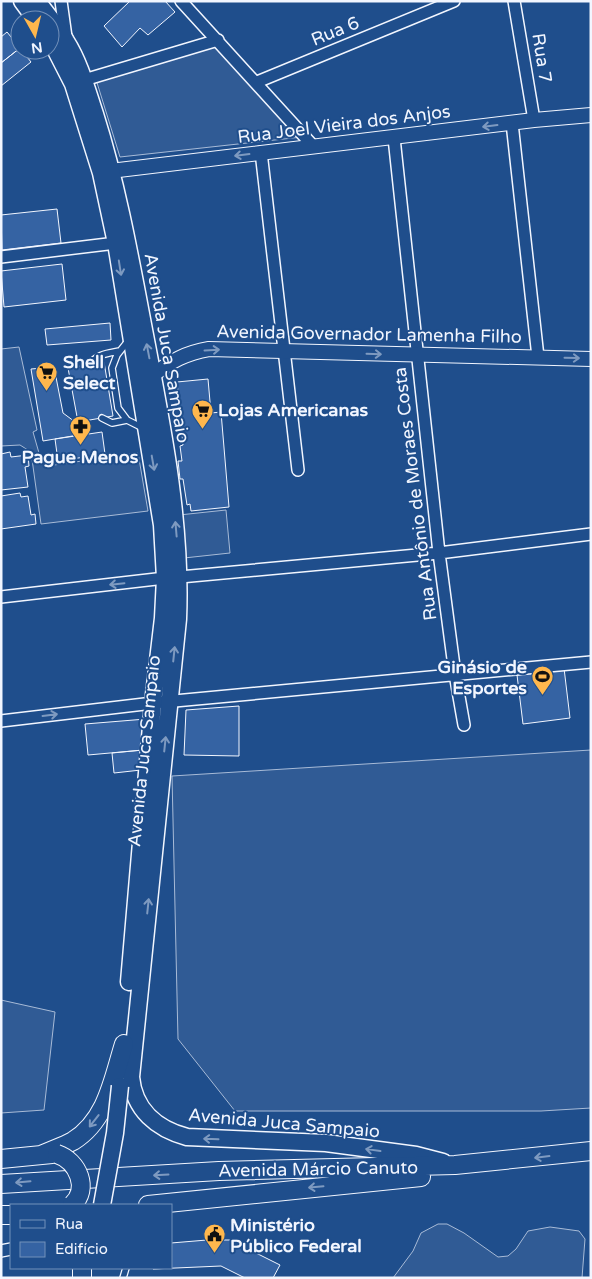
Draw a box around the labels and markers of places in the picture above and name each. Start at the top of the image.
place label: Shell Select [63,351,116,394]
supermarket icon: Shell Select [35,360,59,391]
supermarket icon: Lojas Americanas [190,398,214,429]
place label: Lojas Americanas [218,399,369,421]
pharmacy icon: Pague Menos [68,415,92,446]
place label: Pague Menos [22,446,139,468]
place label: Ginásio de Esportes [438,656,527,699]
sports icon: Ginásio de Esportes [531,665,555,696]
place label: Ministério Público Federal [230,1214,362,1257]
public building icon: Ministério Público Federal [202,1223,226,1254]

